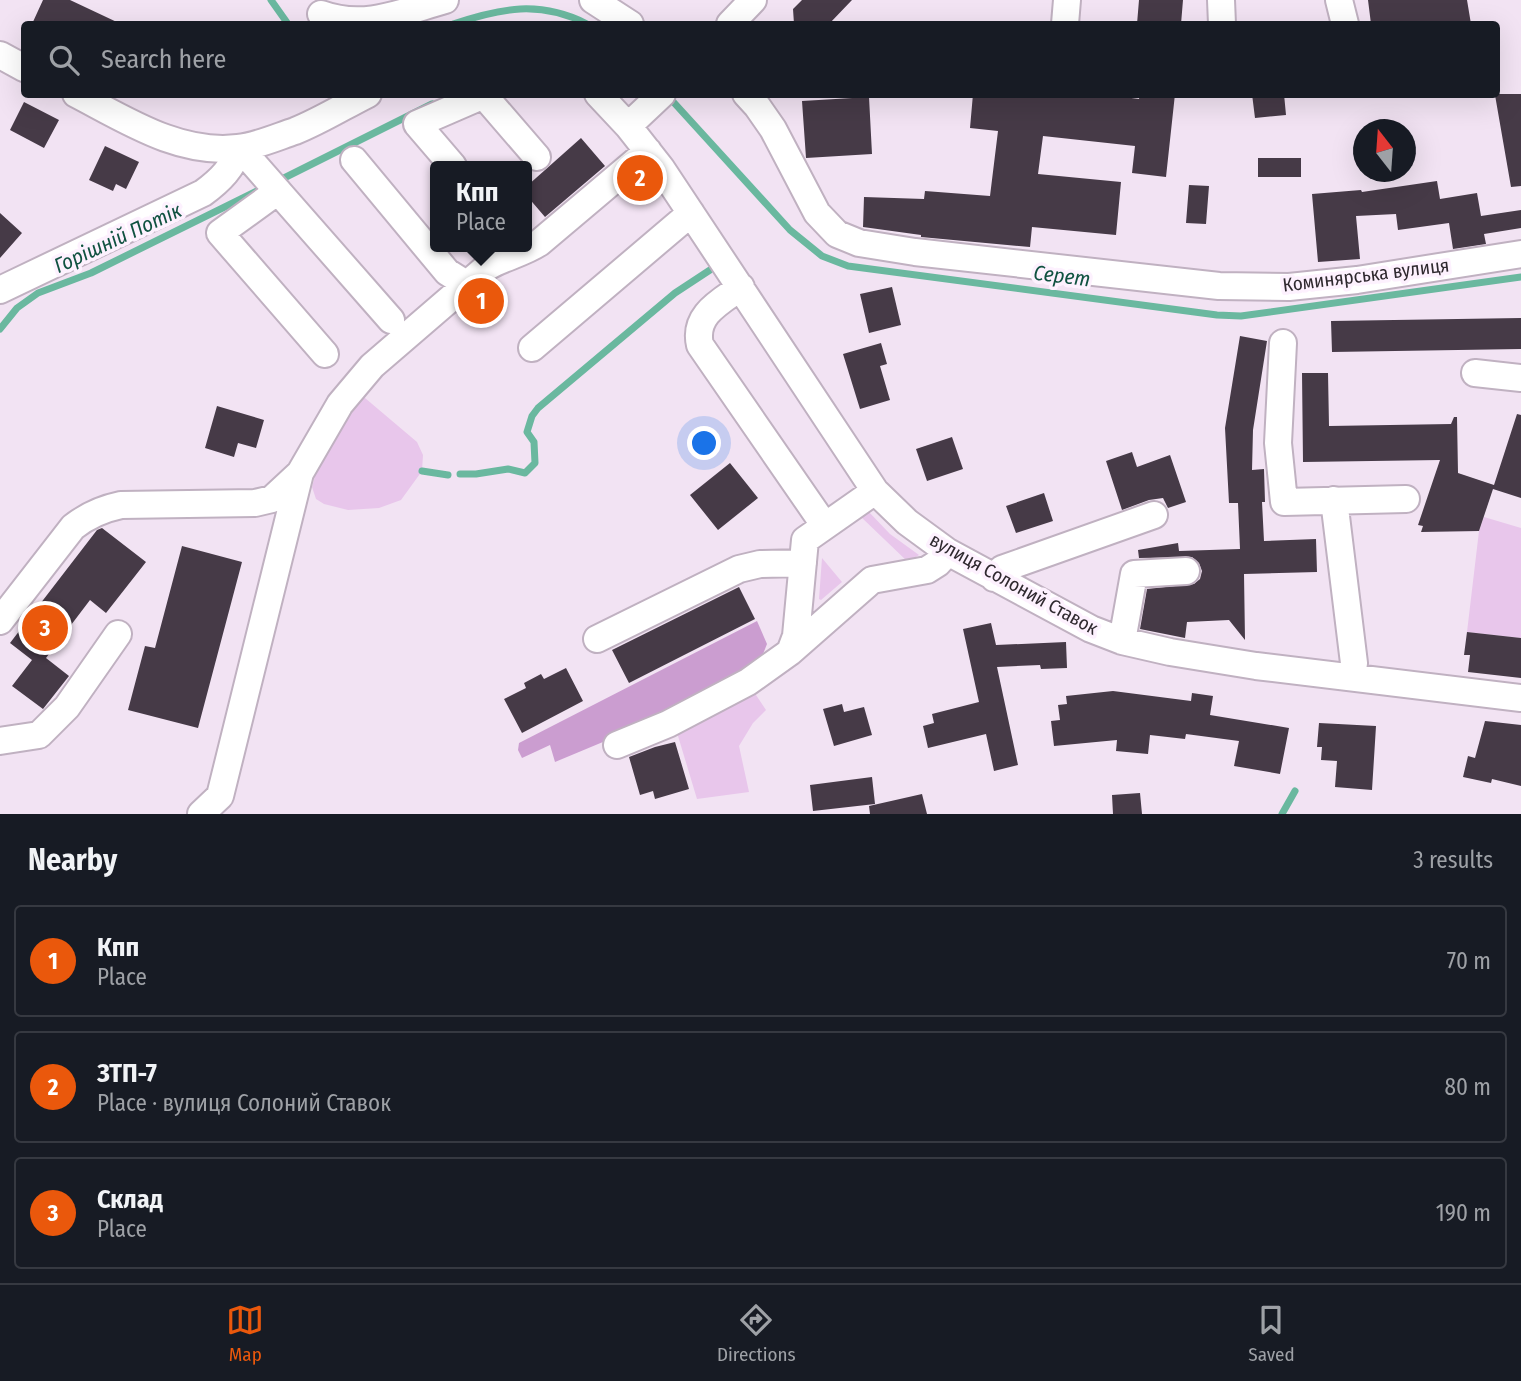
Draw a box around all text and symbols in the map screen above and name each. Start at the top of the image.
search box [21,21,1500,98]
icon: search [45,41,83,79]
text: Search here [101,44,226,75]
north arrow [1353,119,1416,182]
pin: 2 [617,152,663,204]
popup [430,161,532,252]
text: Кпп [456,177,498,208]
water label: Горішній Потік [50,197,186,279]
text: Place [456,208,506,236]
street label: Коминярська вулиця [1281,253,1451,297]
water label: Серет [1032,260,1092,292]
pin: 1 [458,275,504,327]
your location [687,426,721,460]
street label: вулиця Солоний Ставок [926,528,1102,640]
pin: 3 [22,602,68,654]
text: Nearby [28,842,117,878]
text: 3 results [1413,846,1493,874]
text: Кпп [97,932,139,963]
text: 1 [48,947,58,975]
text: 70 m [1447,947,1491,975]
text: Place [97,963,147,991]
text: ЗТП-7 [97,1058,157,1089]
text: 2 [48,1073,58,1101]
text: 80 m [1444,1073,1491,1101]
text: Place · вулиця Солоний Ставок [97,1089,391,1117]
text: Склад [97,1184,163,1215]
text: 3 [48,1199,58,1227]
text: 190 m [1436,1199,1491,1227]
text: Place [97,1215,147,1243]
tab: Map [226,1301,264,1366]
tab: Directions [717,1301,796,1366]
tab: Saved [1248,1301,1295,1366]

